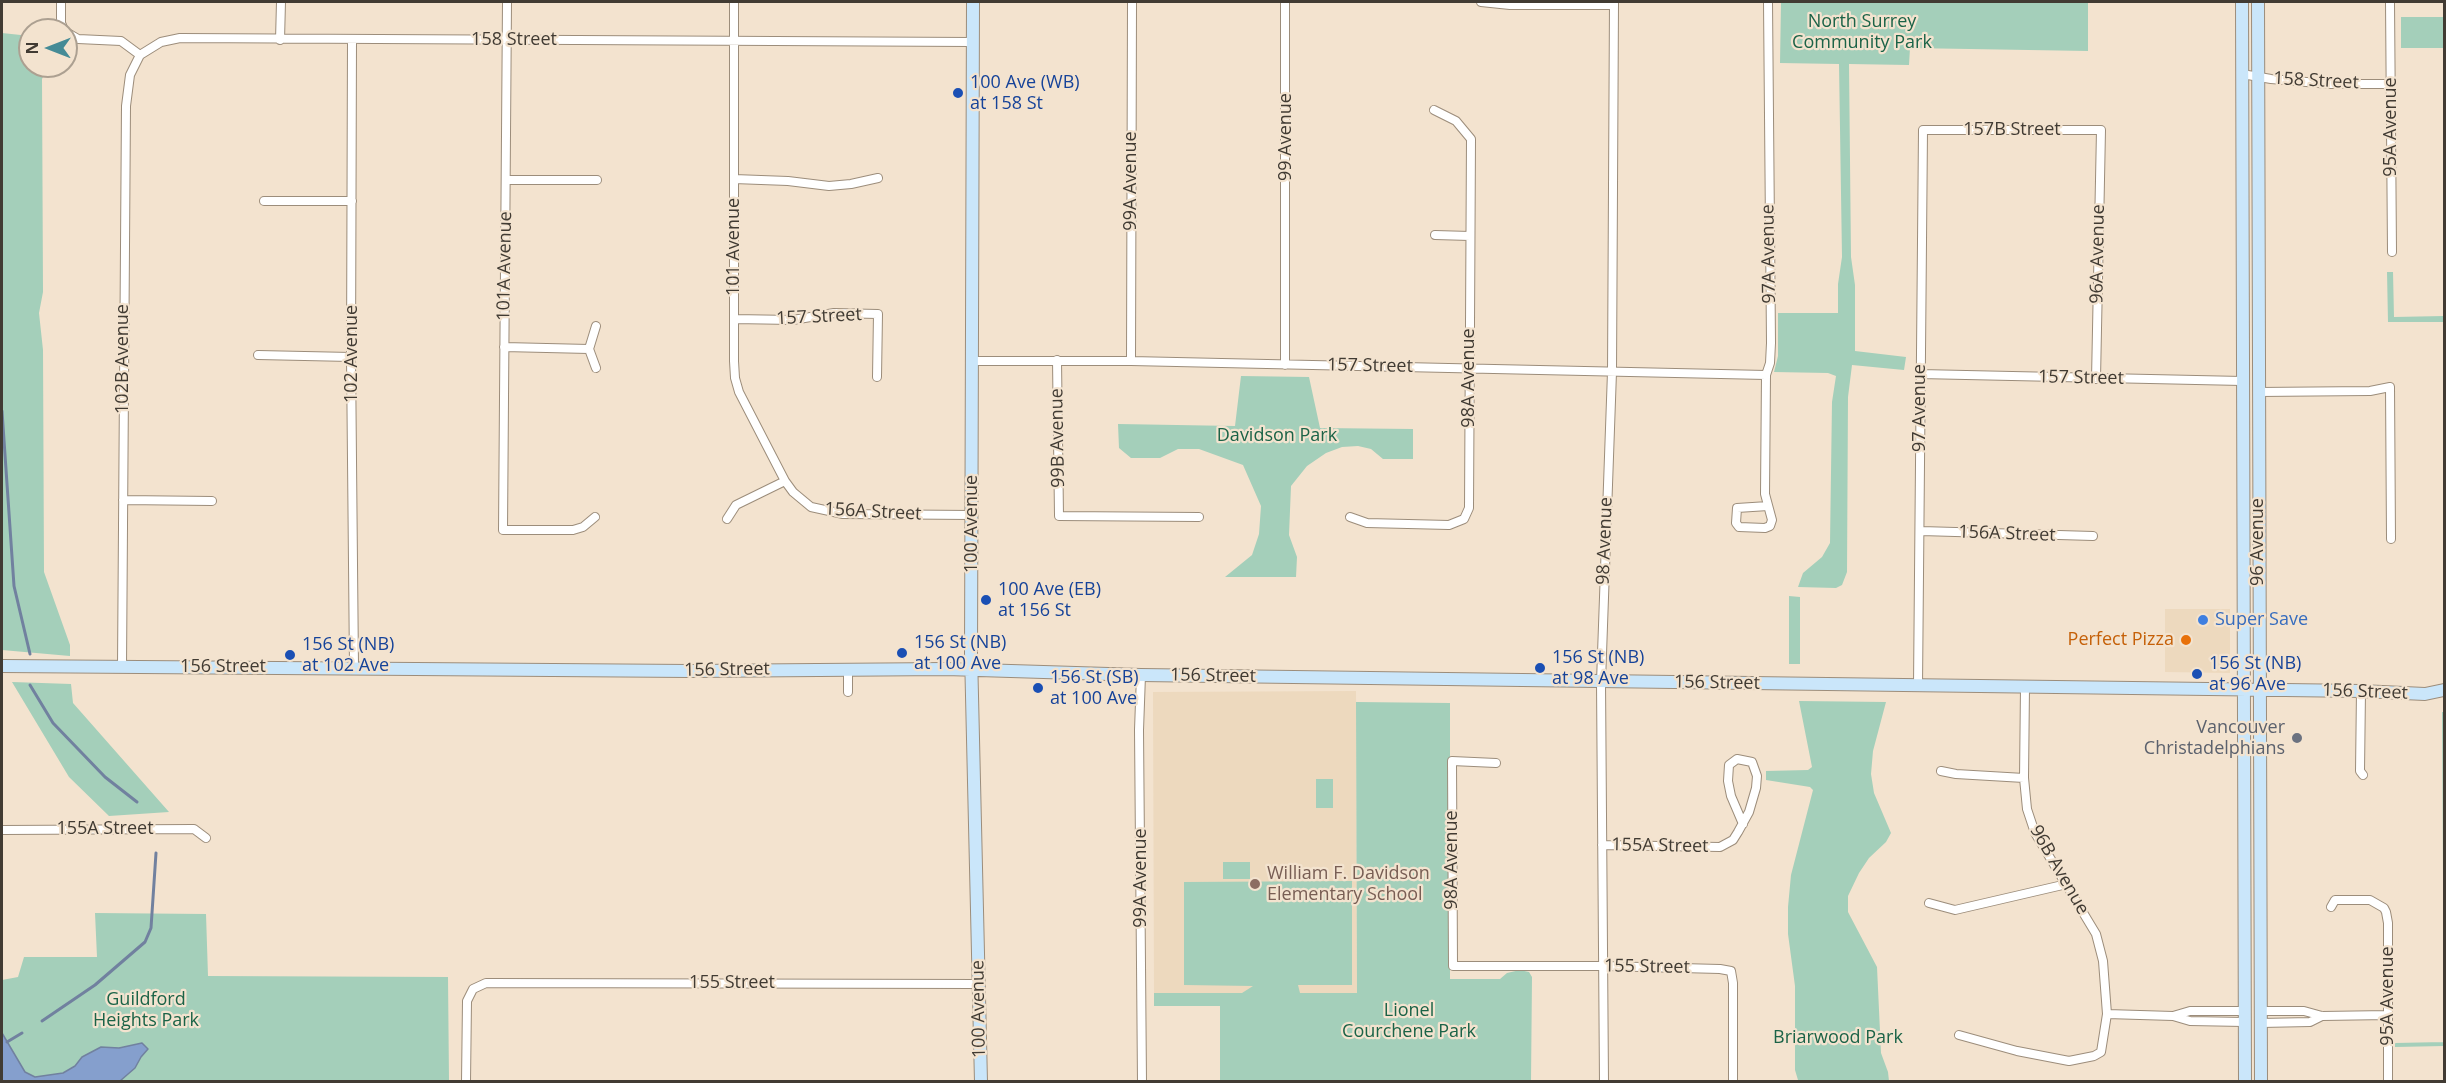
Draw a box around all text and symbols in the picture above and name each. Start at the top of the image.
park label: North Surrey Community Park [1792,11,1932,54]
north arrow [18,18,78,78]
street label: 158 Street [471,29,557,51]
text: N [21,42,43,55]
street label: 158 Street [2273,68,2359,94]
place label: 100 Ave (WB) at 158 St [970,72,1080,115]
street label: 95A Avenue [2380,77,2402,177]
marker: 100 Ave (WB) at 158 St [951,86,965,100]
street label: 99 Avenue [1275,93,1297,181]
street label: 157B Street [1963,119,2061,141]
street label: 99A Avenue [1120,131,1142,231]
street label: 101 Avenue [723,198,745,296]
street label: 97A Avenue [1757,204,1781,304]
street label: 96A Avenue [2086,204,2110,304]
street label: 101A Avenue [493,211,517,321]
street label: 102B Avenue [112,304,134,414]
street label: 157 Street [776,304,862,330]
street label: 102 Avenue [341,305,363,403]
street label: 98A Avenue [1458,328,1480,428]
street label: 157 Street [1327,354,1413,378]
street label: 97 Avenue [1909,364,1931,452]
street label: 157 Street [2038,366,2124,390]
street label: 99B Avenue [1046,388,1070,488]
park label: Davidson Park [1217,425,1337,447]
street label: 100 Avenue [961,475,983,573]
street label: 98 Avenue [1593,497,1617,585]
street label: 96 Avenue [2247,498,2269,586]
street label: 156A Street [824,499,922,525]
street label: 156A Street [1958,522,2056,546]
place label: 100 Ave (EB) at 156 St [998,579,1101,622]
marker: 100 Ave (EB) at 156 St [979,593,993,607]
place label: Super Save [2215,609,2308,631]
marker: Super Save [2196,613,2210,627]
place label: Perfect Pizza [2068,629,2174,651]
place label: 156 St (NB) at 100 Ave [914,632,1006,674]
marker: Perfect Pizza [2179,633,2193,647]
place label: 156 St (NB) at 102 Ave [302,634,394,676]
marker: 156 St (NB) at 100 Ave [895,646,909,660]
place label: 156 St (NB) at 98 Ave [1552,647,1644,690]
marker: 156 St (NB) at 102 Ave [283,648,297,662]
place label: 156 St (NB) at 96 Ave [2209,653,2301,696]
street label: 156 Street [180,656,266,678]
street label: 156 Street [684,658,770,682]
marker: 156 St (NB) at 98 Ave [1533,661,1547,675]
street label: 156 Street [1170,664,1256,688]
place label: 156 St (SB) at 100 Ave [1050,667,1139,710]
marker: 156 St (NB) at 96 Ave [2190,667,2204,681]
street label: 156 Street [1674,671,1760,695]
street label: 156 Street [2322,680,2408,704]
marker: 156 St (SB) at 100 Ave [1031,681,1045,695]
place label: Vancouver Christadelphians [2144,717,2285,760]
marker: Vancouver Christadelphians [2290,731,2304,745]
street label: 98A Avenue [1441,810,1463,910]
street label: 155A Street [56,818,154,840]
street label: 96B Avenue [2025,821,2093,919]
street label: 99A Avenue [1130,828,1152,928]
street label: 155A Street [1611,834,1709,858]
place label: William F. Davidson Elementary School [1267,863,1430,906]
marker: William F. Davidson Elementary School [1248,877,1262,891]
street label: 95A Avenue [2377,946,2399,1046]
street label: 155 Street [1604,955,1690,979]
street label: 100 Avenue [967,960,991,1058]
street label: 155 Street [689,972,775,994]
park label: Guildford Heights Park [93,989,199,1032]
park label: Lionel Courchene Park [1342,1000,1476,1042]
park label: Briarwood Park [1773,1027,1903,1049]

